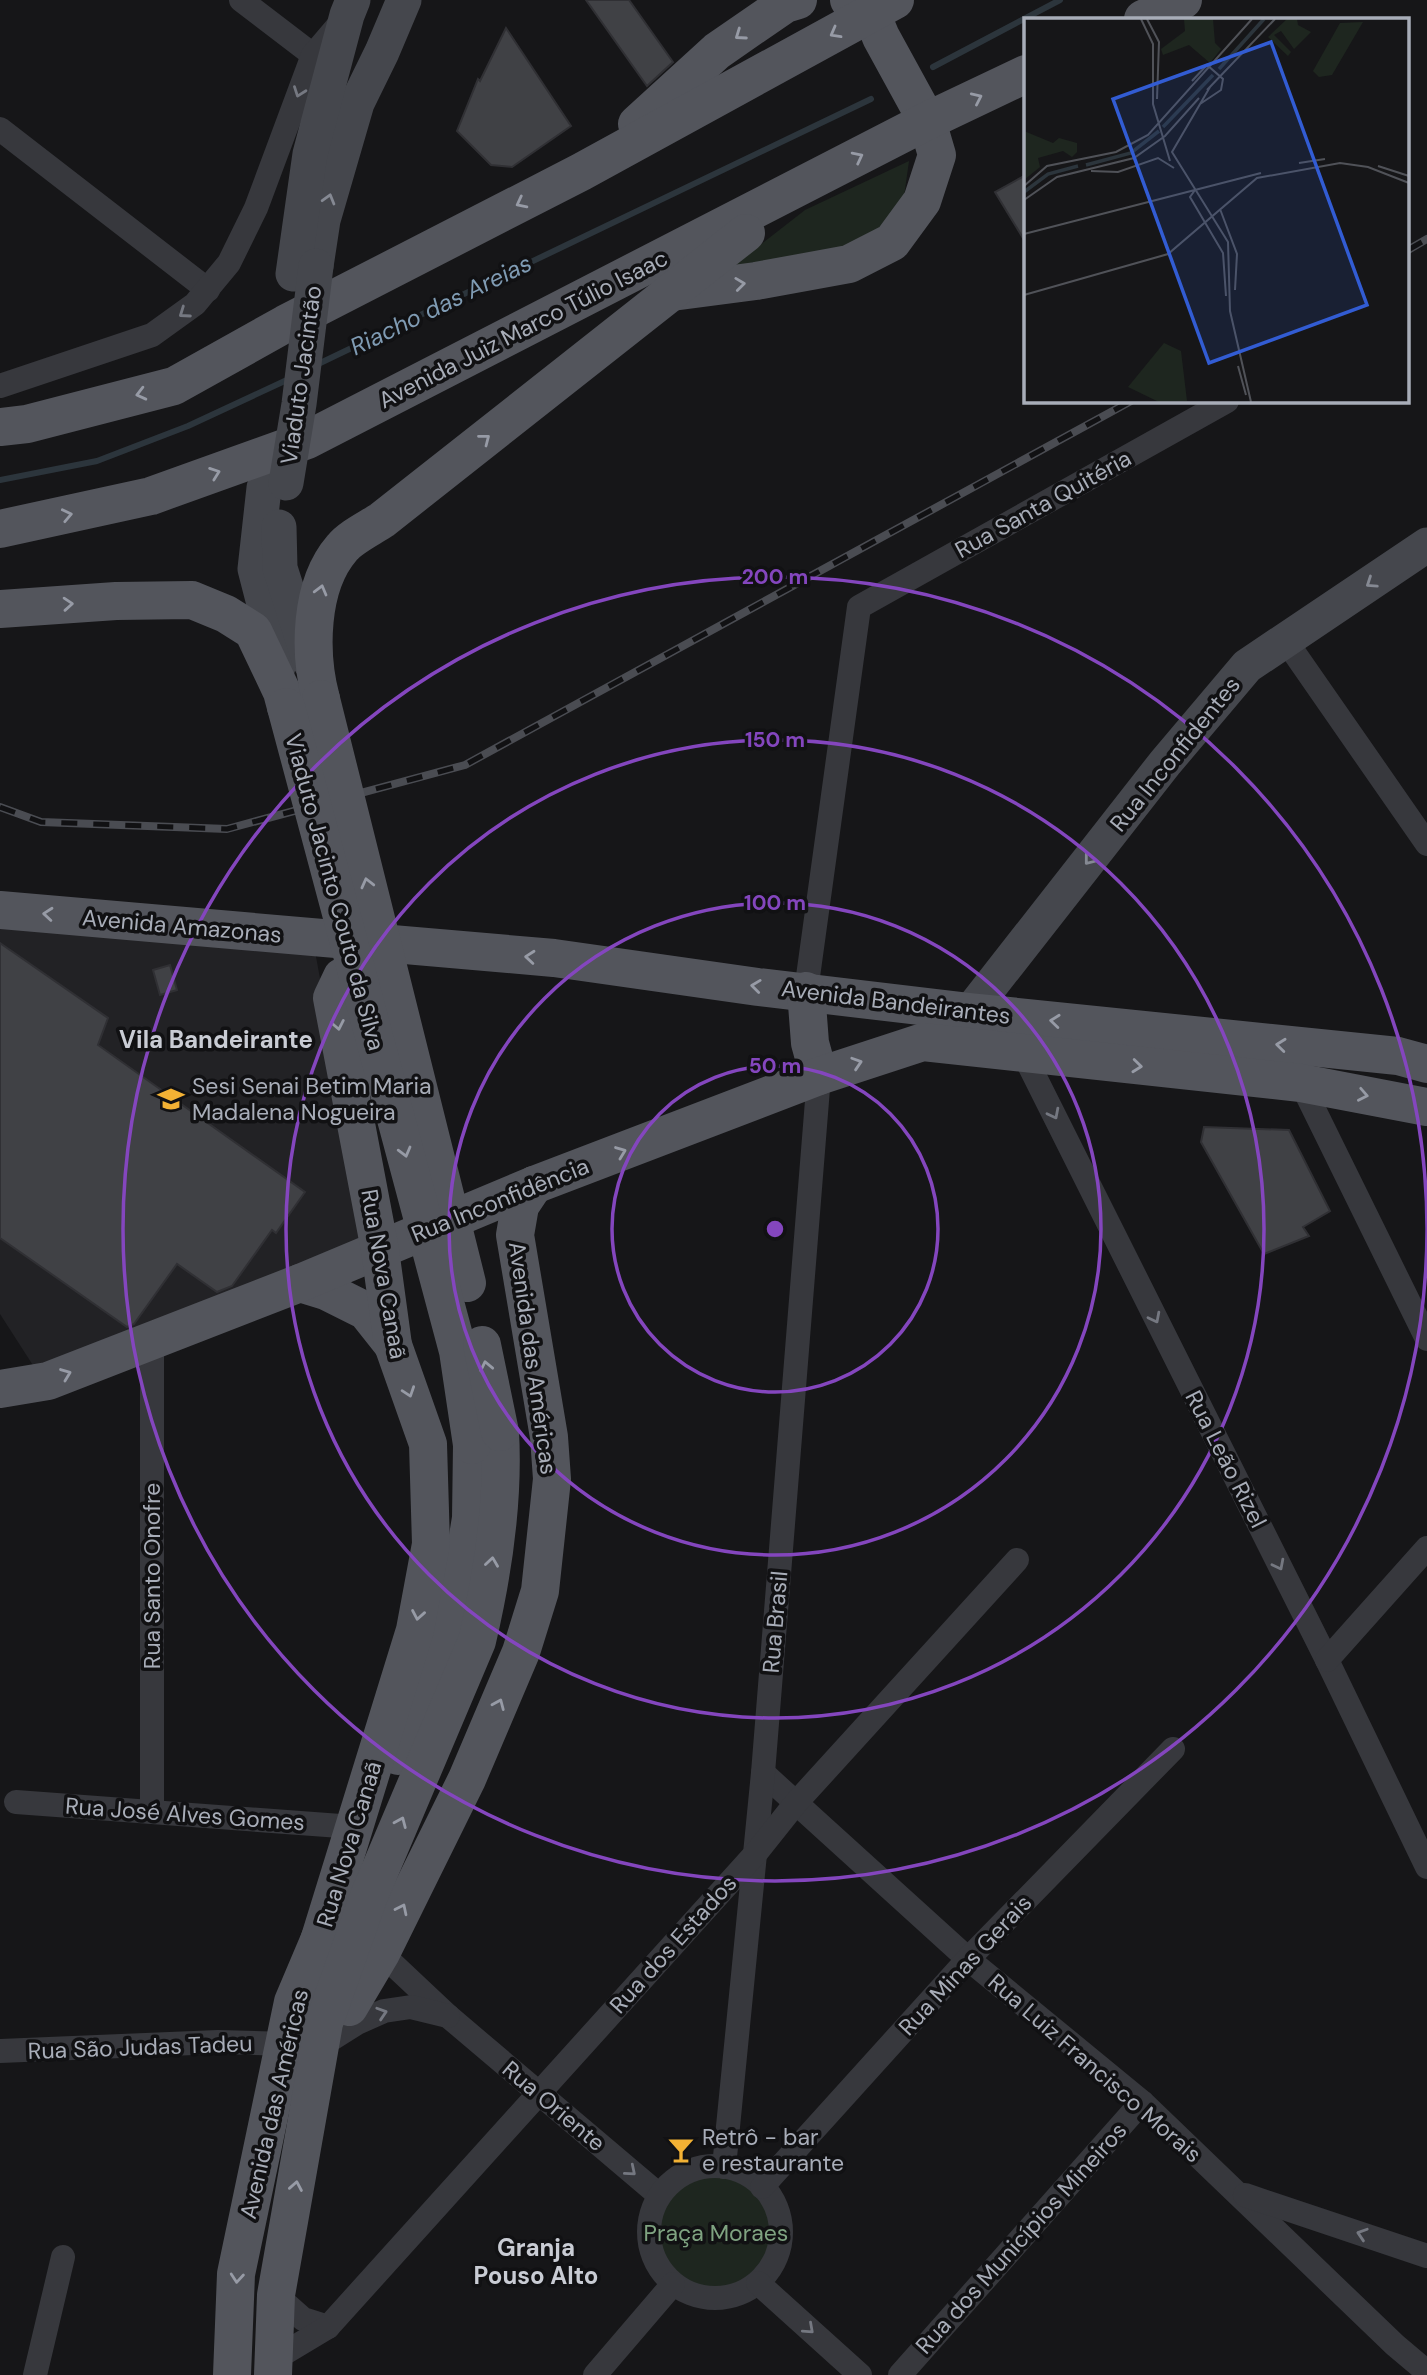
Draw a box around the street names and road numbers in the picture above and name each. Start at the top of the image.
street label: Avenida Juiz Marco Túlio Isaac [373,243,673,415]
street label: Viaduto Jacintão [274,284,328,466]
street label: Rua Santa Quitéria [950,443,1136,565]
street label: Rua Inconfidentes [1103,670,1247,838]
street label: Viaduto Jacinto Couto da Silva [278,730,392,1054]
street label: Avenida Amazonas [81,902,283,950]
street label: Avenida Bandeirantes [780,973,1012,1031]
street label: Rua Inconfidência [407,1151,593,1249]
street label: Rua Nova Canaã [354,1187,414,1361]
street label: Avenida das Américas [502,1239,564,1477]
street label: Rua Leão Rizel [1179,1385,1273,1533]
street label: Rua Santo Onofre [137,1483,167,1669]
street label: Rua Brasil [756,1570,794,1674]
street label: Rua Nova Canaã [310,1757,388,1931]
street label: Rua José Alves Gomes [64,1791,306,1837]
street label: Rua dos Estados [603,1868,743,2020]
street label: Rua Minas Gerais [892,1888,1038,2042]
street label: Rua Luiz Francisco Morais [982,1967,1208,2169]
street label: Avenida das Américas [233,1986,315,2222]
street label: Rua São Judas Tadeu [27,2028,253,2066]
street label: Rua Oriente [496,2054,612,2158]
street label: Rua dos Municípios Mineiros [909,2116,1133,2360]

